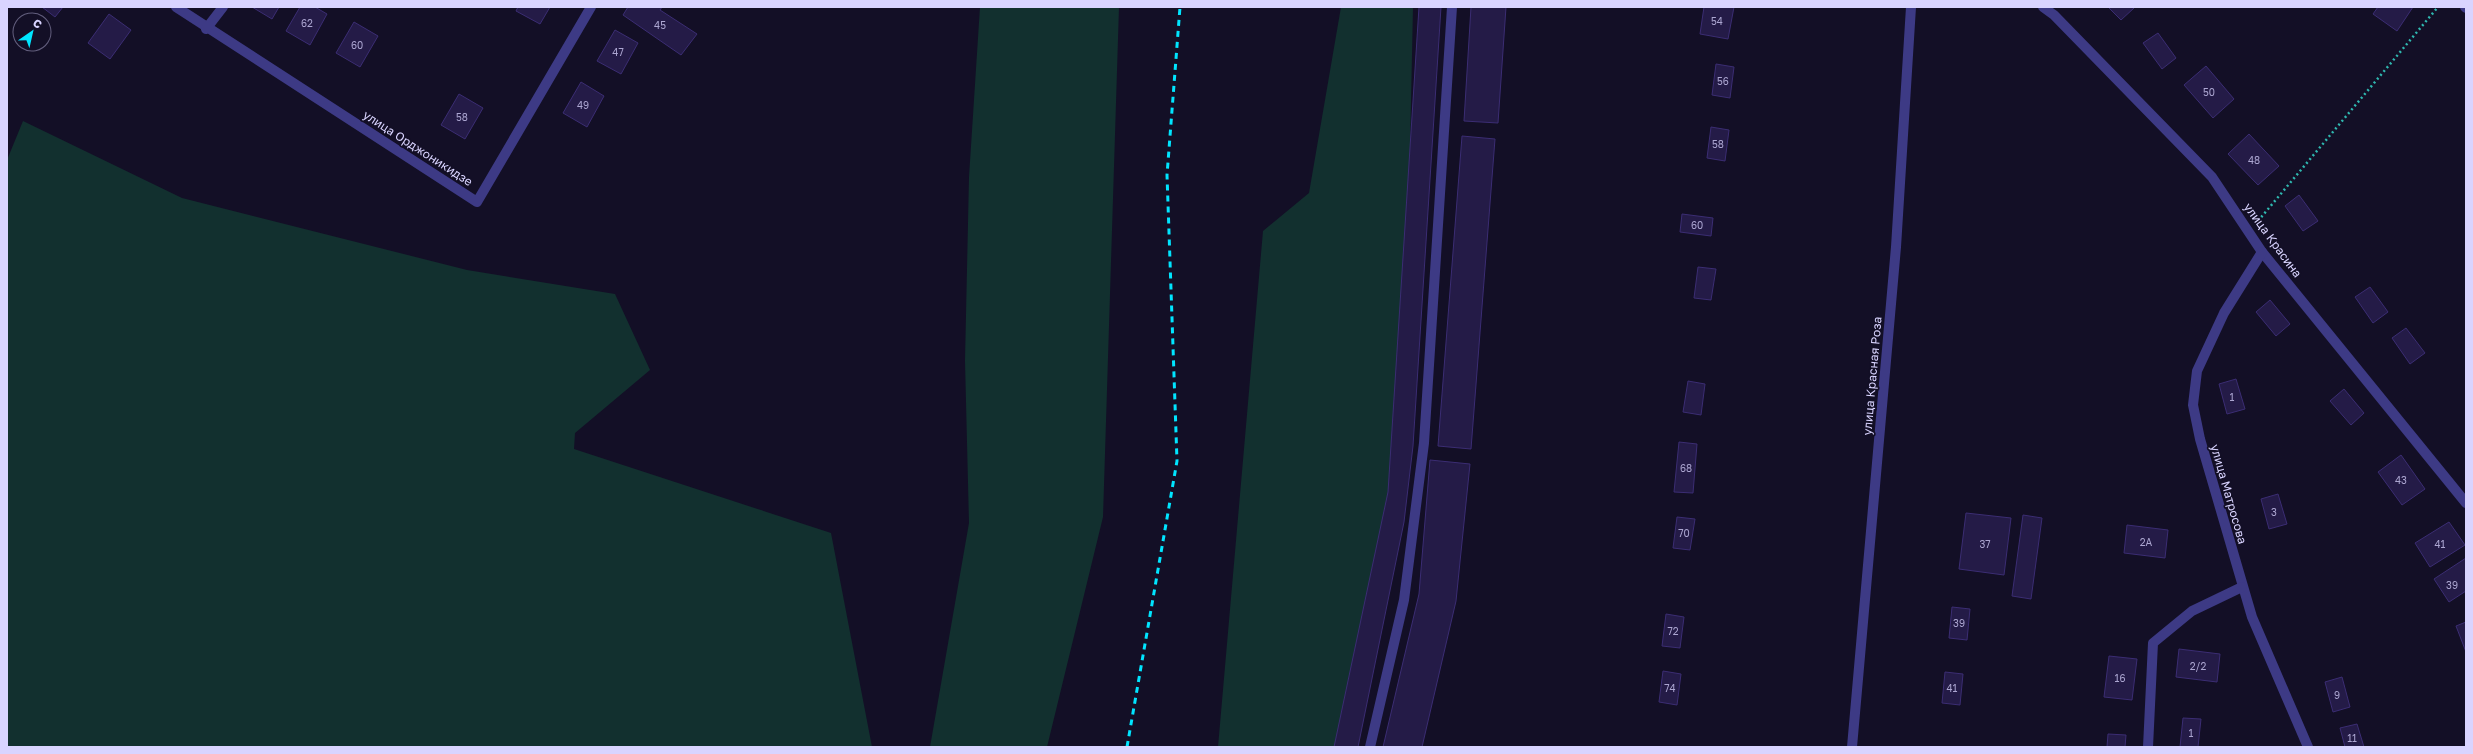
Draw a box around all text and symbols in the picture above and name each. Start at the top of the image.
north arrow [12,12,52,52]
house number: 54 [1711,15,1723,27]
text: С [31,16,45,31]
house number: 62 [301,17,313,29]
house number: 45 [654,19,666,31]
house number: 60 [351,39,363,51]
house number: 47 [612,46,624,58]
house number: 56 [1717,75,1729,87]
house number: 50 [2203,86,2215,98]
house number: 49 [577,99,589,111]
street label: улица Орджоникидзе [360,107,476,189]
house number: 58 [456,111,468,123]
house number: 58 [1712,138,1724,150]
house number: 48 [2248,154,2260,166]
street label: улица Красина [2241,200,2305,280]
house number: 60 [1691,219,1703,231]
street label: улица Красная Роза [1859,316,1885,436]
house number: 1 [2230,391,2235,403]
street label: улица Матросова [2208,442,2250,546]
house number: 68 [1680,462,1692,474]
house number: 43 [2395,474,2407,486]
house number: 3 [2271,506,2277,518]
house number: 70 [1678,527,1690,539]
house number: 2А [2140,536,2153,548]
house number: 37 [1979,538,1991,550]
house number: 41 [2435,538,2446,550]
house number: 39 [2446,579,2458,591]
house number: 39 [1953,617,1965,629]
house number: 72 [1667,625,1679,637]
house number: 2/2 [2190,660,2206,672]
house number: 16 [2115,672,2125,684]
house number: 74 [1664,682,1676,694]
house number: 41 [1947,682,1958,694]
house number: 9 [2334,689,2340,701]
house number: 1 [2189,727,2194,739]
house number: 11 [2347,732,2357,744]

